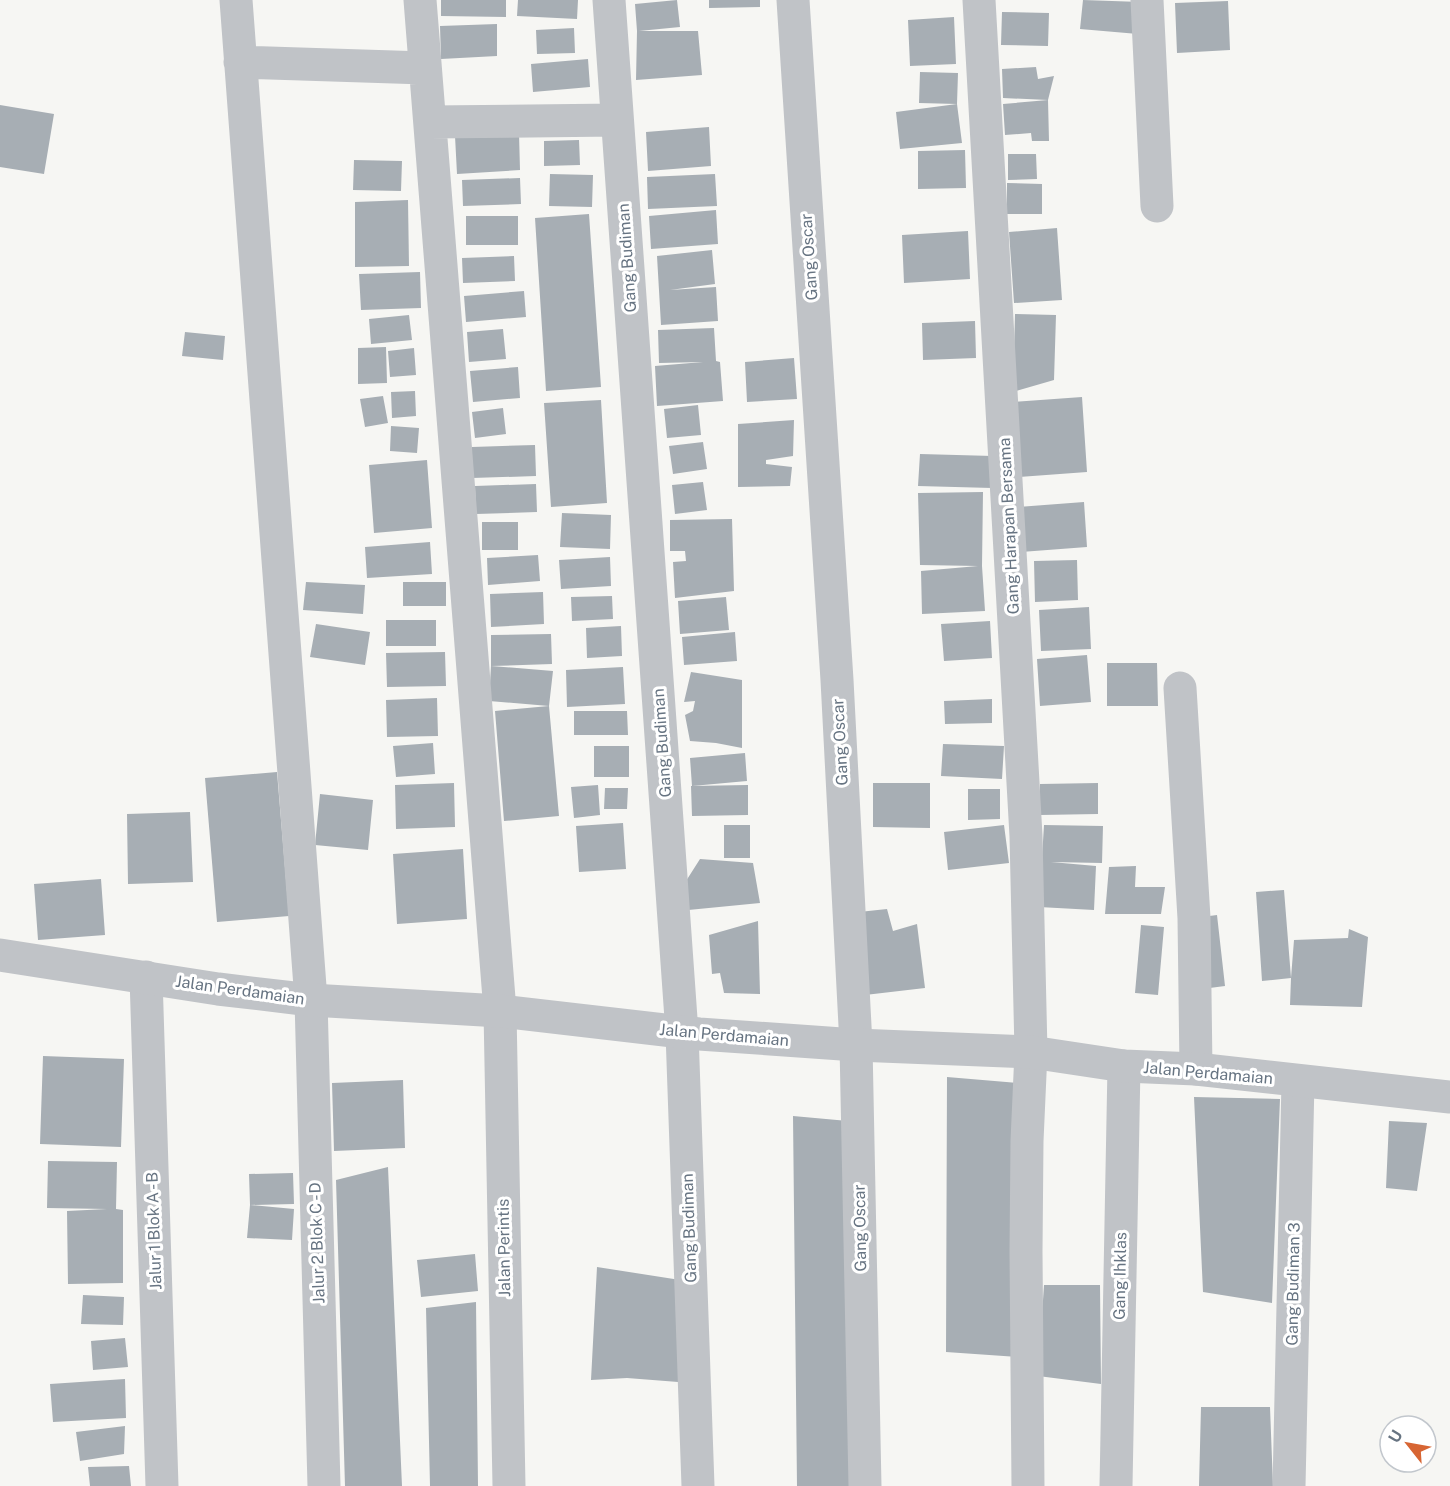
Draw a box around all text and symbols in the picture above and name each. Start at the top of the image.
street label: Gang Budiman [614,203,640,313]
street label: Gang Oscar [796,213,822,301]
street label: Gang Harapan Bersama [995,437,1023,615]
street label: Gang Budiman [649,688,675,798]
street label: Gang Oscar [828,698,852,786]
street label: Jalan Perdamaian [174,972,306,1008]
street label: Jalan Perdamaian [658,1020,790,1050]
street label: Jalan Perdamaian [1142,1058,1274,1088]
street label: Jalur 1 Blok A - B [142,1172,166,1290]
street label: Gang Budiman [678,1173,700,1283]
street label: Jalur 2 Blok C - D [305,1182,329,1304]
street label: Gang Oscar [850,1184,870,1272]
street label: Jalan Perintis [494,1199,514,1297]
street label: Gang Budiman 3 [1282,1222,1304,1346]
street label: Gang Ihklas [1110,1232,1130,1320]
north arrow [1378,1414,1438,1474]
text: U [1384,1427,1407,1446]

